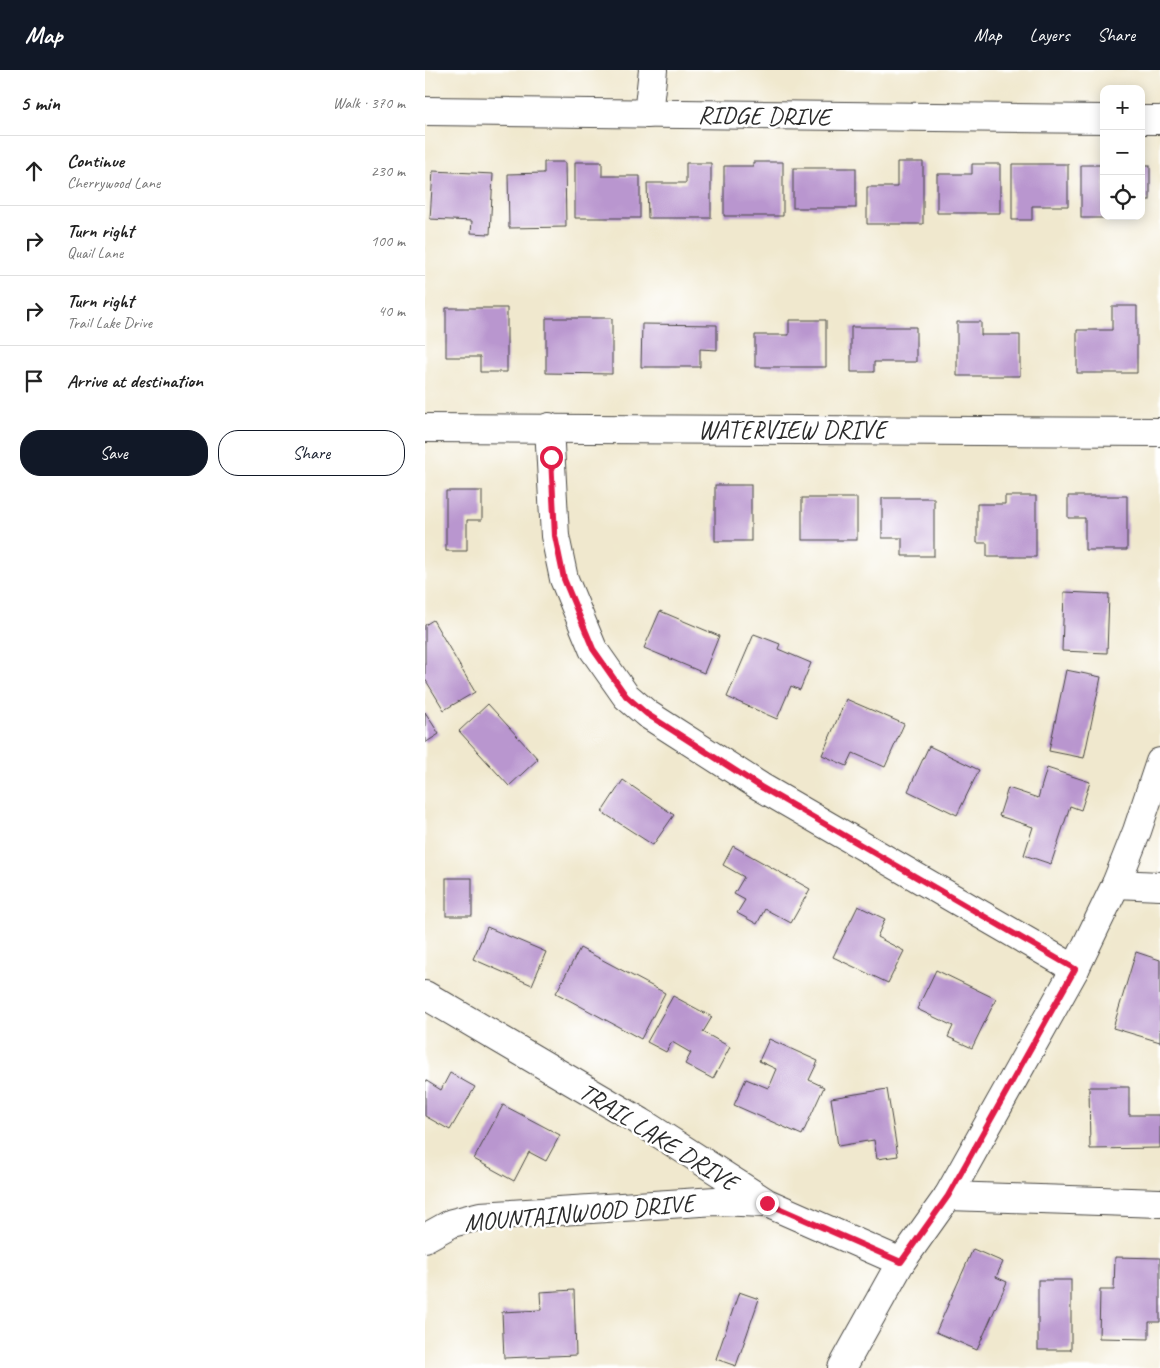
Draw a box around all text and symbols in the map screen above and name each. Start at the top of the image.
text: Map [25,20,62,50]
text: Map [974,24,1002,46]
text: Layers [1030,24,1069,46]
text: Share [1097,24,1135,46]
map controls [1100,85,1145,220]
button: + [1100,85,1145,130]
text: 5 min [20,90,60,116]
text: Walk · 370 m [333,93,405,113]
street label: RIDGE DRIVE [698,99,833,133]
button: − [1100,130,1145,175]
text: Continue [67,149,124,173]
icon: ahead [20,157,48,185]
text: 230 m [371,161,405,181]
text: Cherrywood Lane [67,173,160,193]
button: locate [1100,175,1145,220]
text: Turn right [67,219,134,243]
icon: right [20,227,48,255]
text: 100 m [371,231,405,251]
text: Quail Lane [67,243,123,263]
text: Turn right [67,289,134,313]
icon: right [20,297,48,325]
text: 40 m [378,301,405,321]
text: Trail Lake Drive [67,313,152,333]
icon: arrive [20,367,48,395]
text: Arrive at destination [67,369,203,393]
street label: WATERVIEW DRIVE [698,414,889,446]
button: Save [20,430,208,476]
button: Share [218,430,405,476]
route start [540,446,563,469]
street label: TRAIL LAKE DRIVE [573,1075,746,1200]
street label: MOUNTAINWOOD DRIVE [463,1187,699,1239]
route end [756,1192,779,1215]

